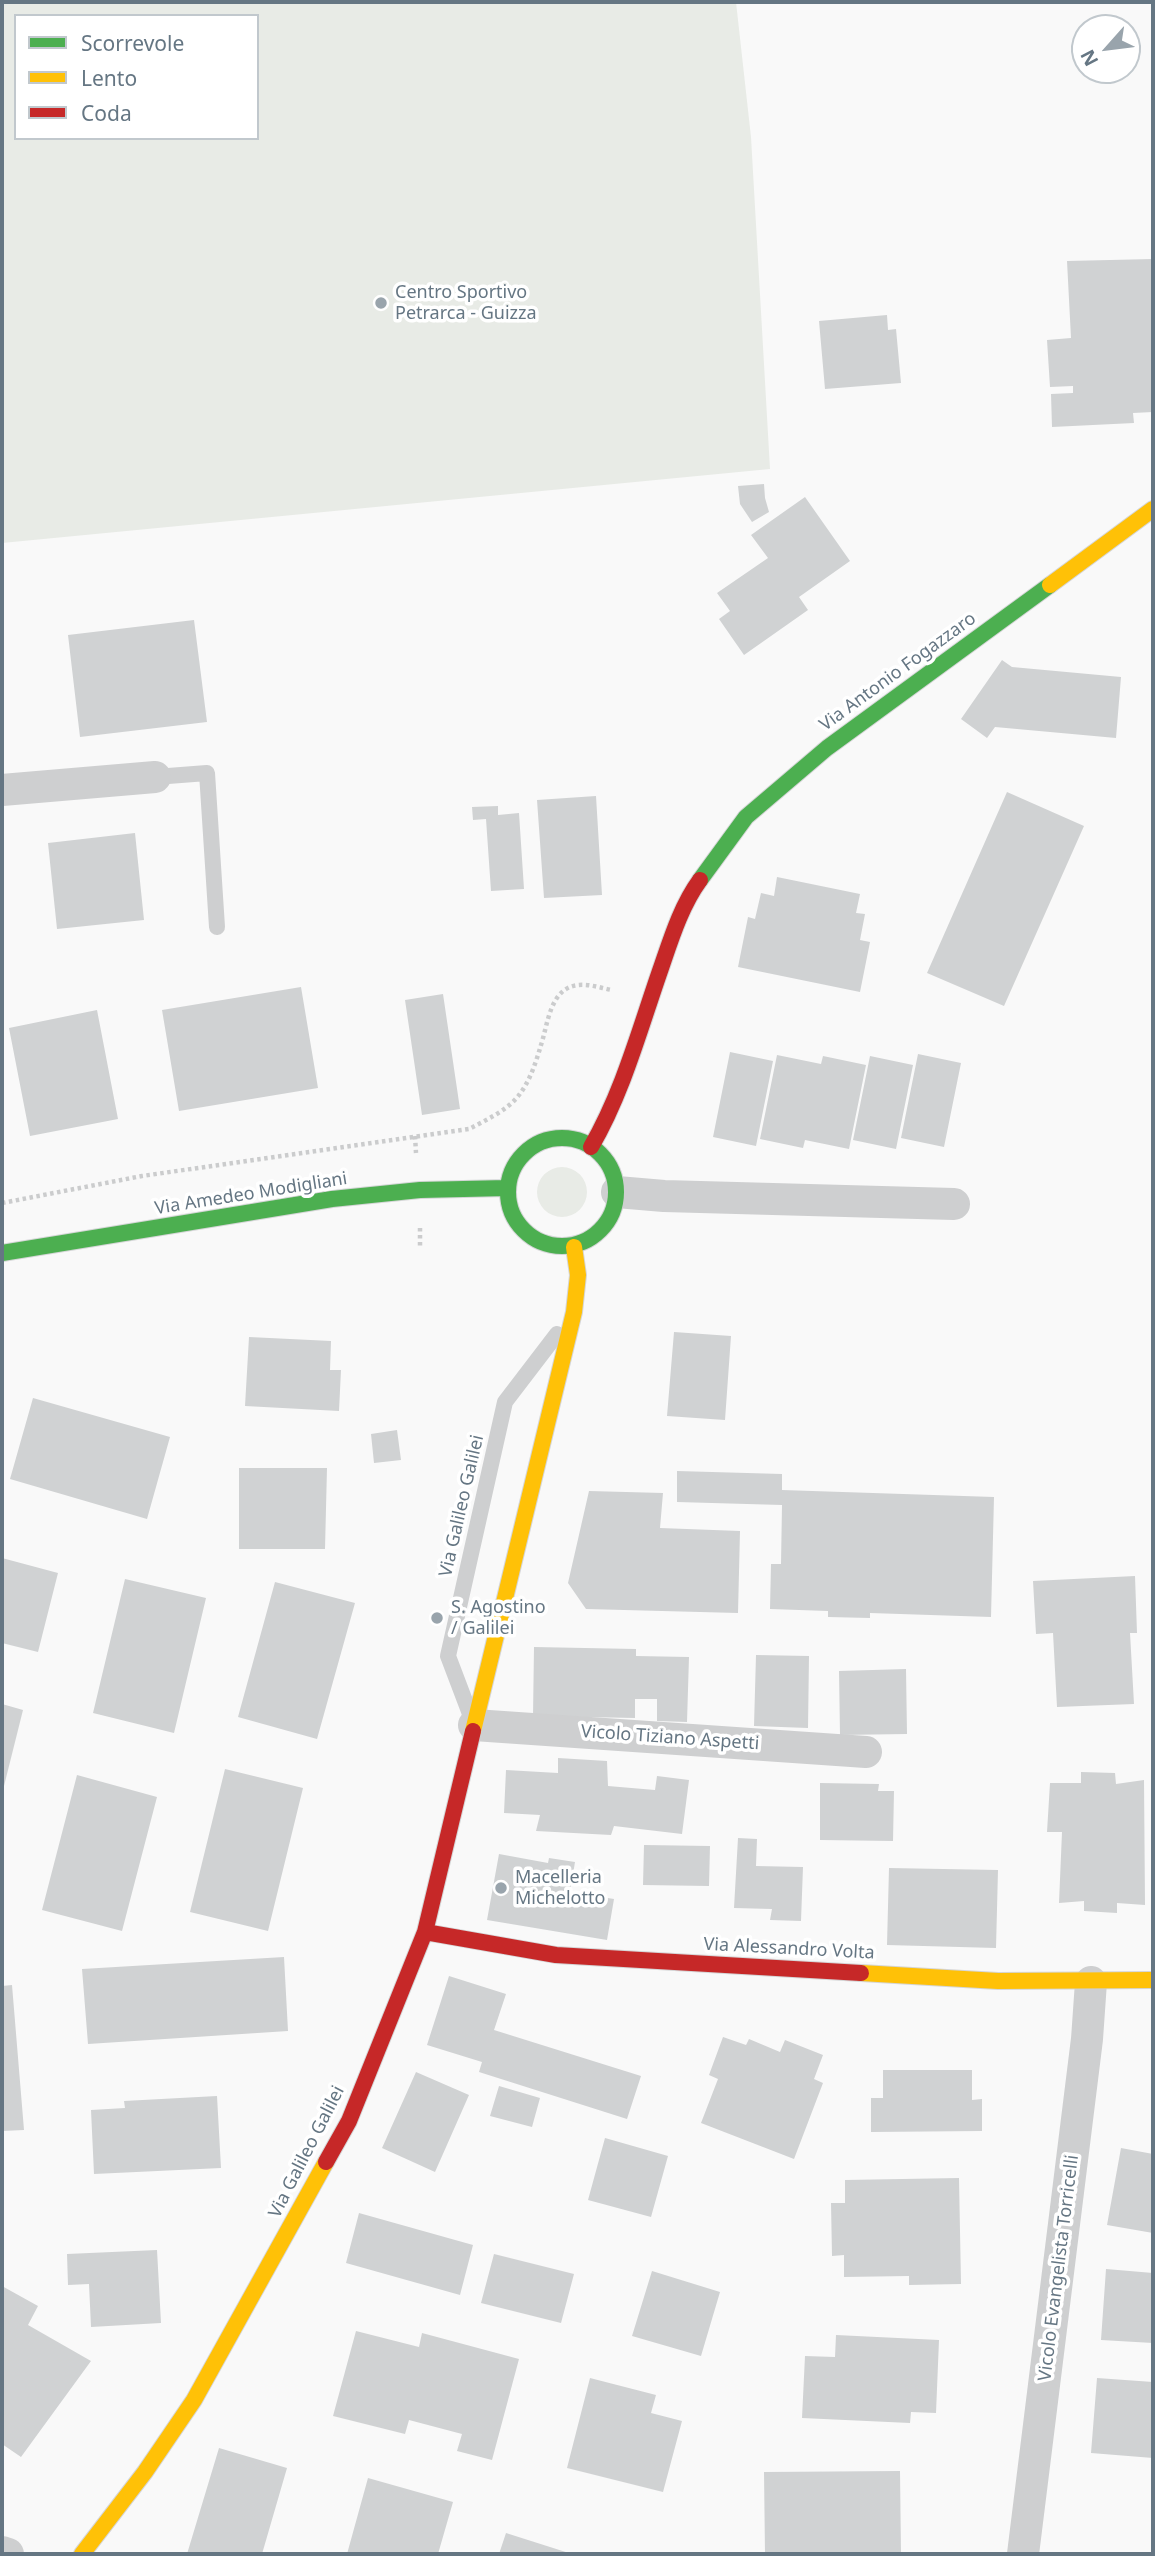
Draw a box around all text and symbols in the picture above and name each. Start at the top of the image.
legend [14,14,259,140]
north arrow [1071,14,1141,84]
text: Scorrevole [81,29,184,57]
text: N [1074,45,1104,71]
text: Lento [81,64,137,92]
text: Coda [81,99,132,127]
place label: Centro Sportivo Petrarca - Guizza [395,282,537,324]
marker: Centro Sportivo Petrarca - Guizza [373,295,389,311]
street label: Via Antonio Fogazzaro [816,608,980,736]
street label: Via Amedeo Modigliani [153,1168,349,1220]
street label: Via Galileo Galilei [435,1433,489,1579]
place label: S. Agostino / Galilei [451,1597,546,1640]
marker: S. Agostino / Galilei [429,1610,445,1626]
street label: Vicolo Tiziano Aspetti [580,1721,760,1755]
place label: Macelleria Michelotto [515,1867,605,1910]
marker: Macelleria Michelotto [493,1880,509,1896]
street label: Via Alessandro Volta [703,1934,875,1964]
street label: Via Galileo Galilei [264,2082,350,2222]
street label: Vicolo Evangelista Torricelli [1034,2154,1084,2382]

